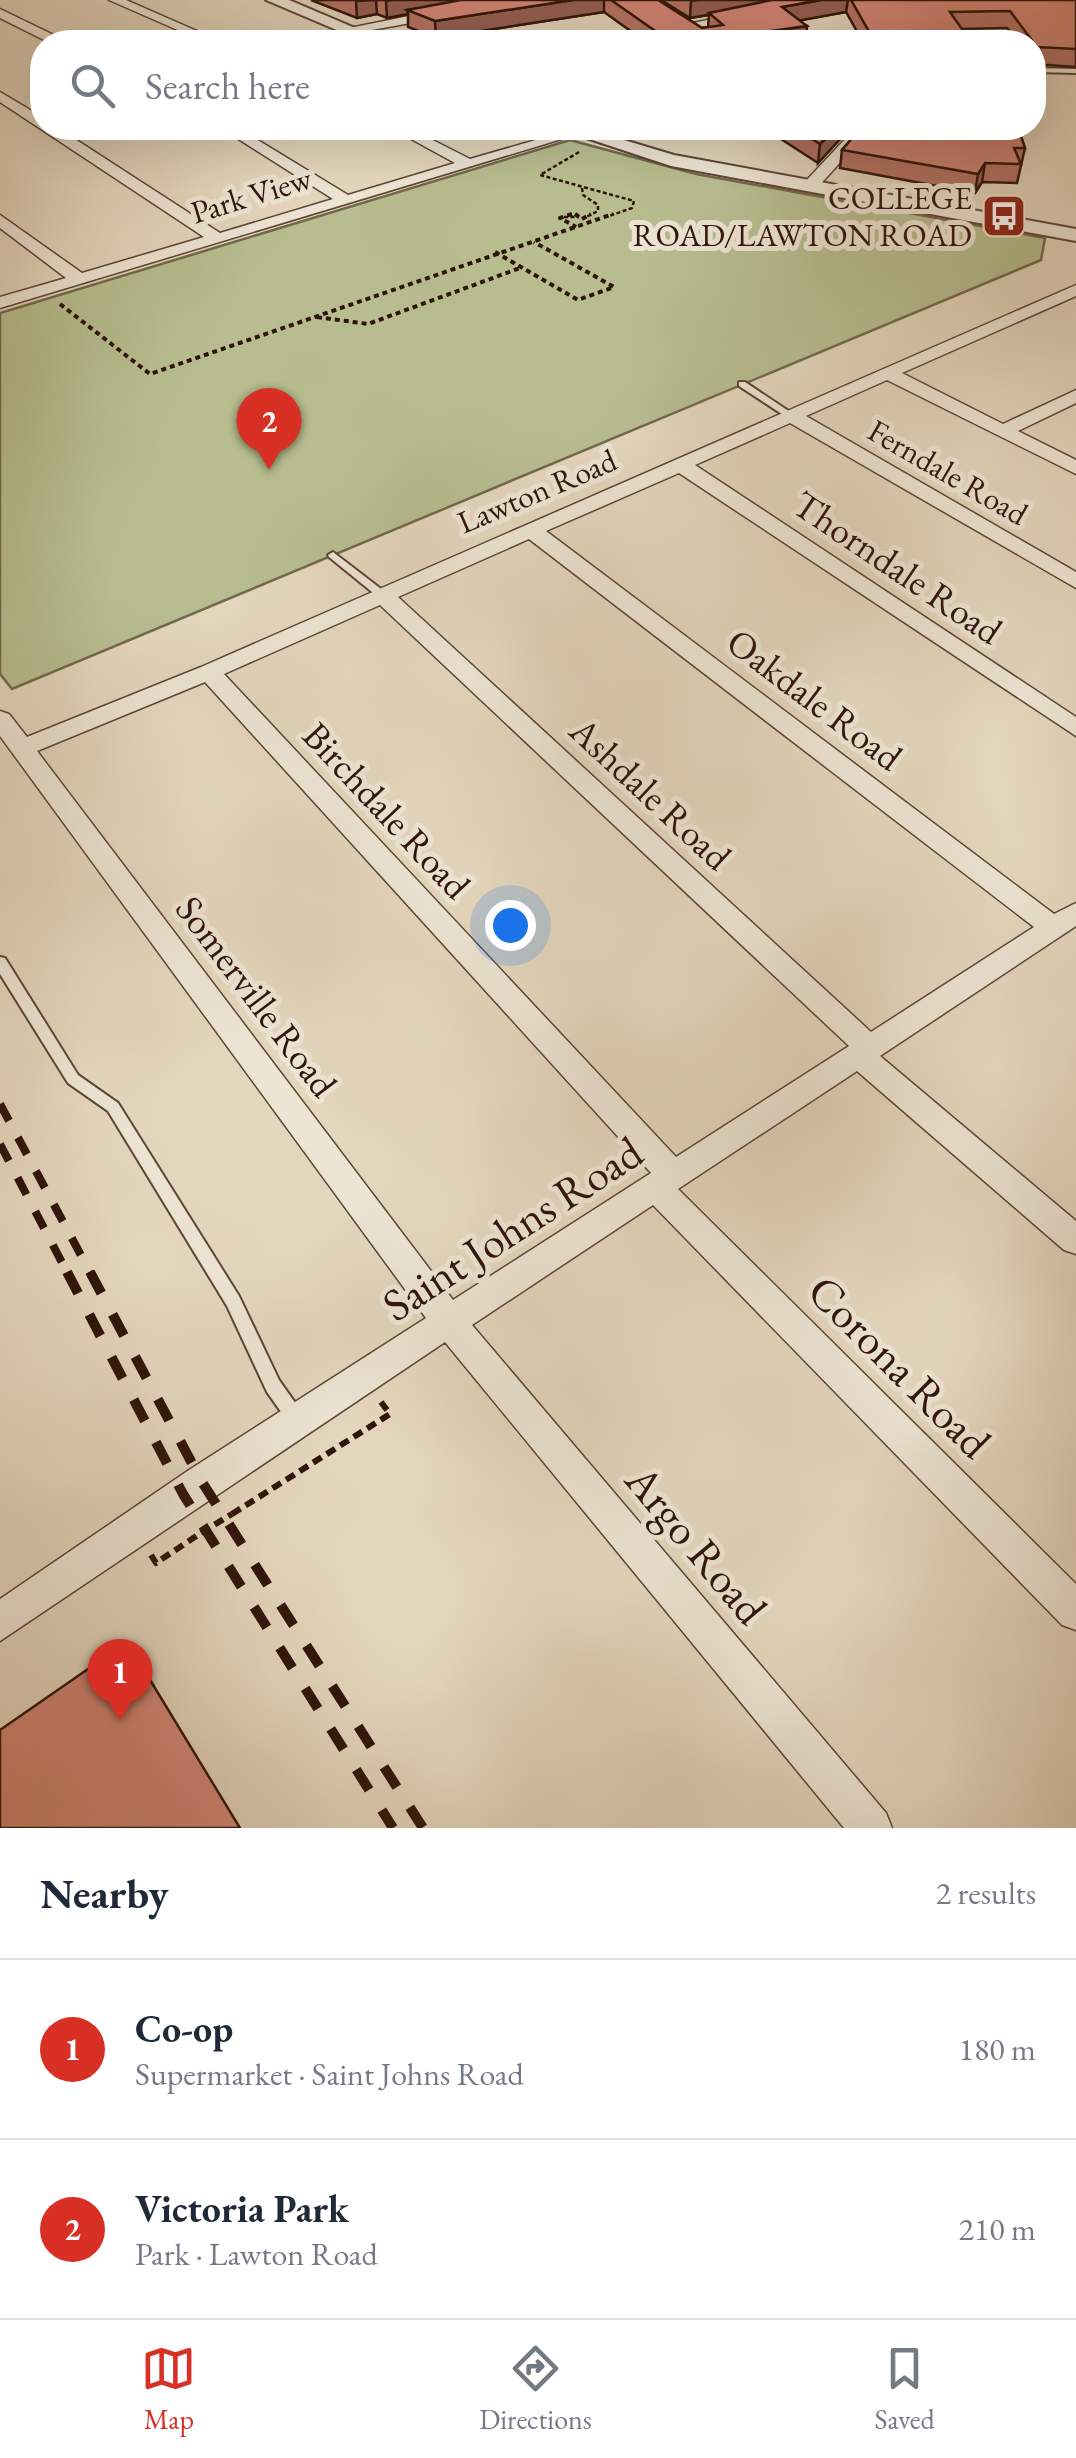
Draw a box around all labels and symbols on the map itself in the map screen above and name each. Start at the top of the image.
street label: Park View [186,156,317,233]
place label: COLLEGE ROAD/LAWTON ROAD [633,177,972,256]
bus stop icon: COLLEGE ROAD/LAWTON ROAD [981,193,1027,239]
pin: 2 [236,388,302,470]
street label: Ferndale Road [860,409,1036,535]
street label: Lawton Road [451,438,624,543]
street label: Thorndale Road [784,479,1013,655]
street label: Oakdale Road [717,617,913,781]
street label: Ashdale Road [559,705,743,881]
street label: Birchdale Road [292,711,482,909]
street label: Somerville Road [165,886,349,1107]
your location [485,900,536,951]
street label: Saint Johns Road [371,1122,653,1334]
street label: Corona Road [796,1262,1004,1470]
street label: Argo Road [613,1451,781,1636]
pin: 1 [88,1638,152,1721]

